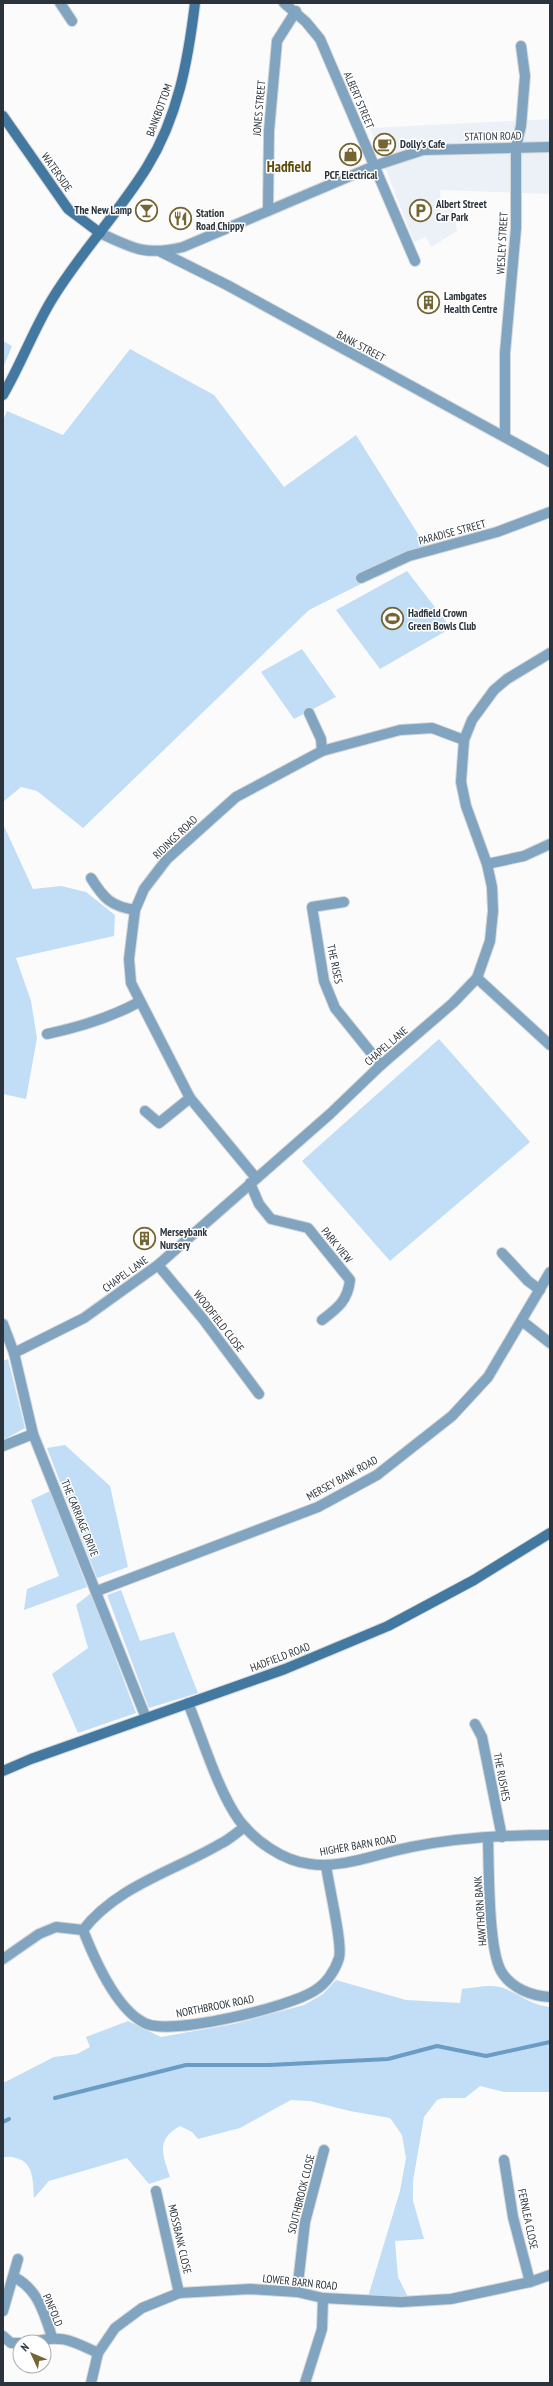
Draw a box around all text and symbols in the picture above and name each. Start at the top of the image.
street label: ALBERT STREET [341,69,377,131]
street label: JONES STREET [250,80,268,137]
street label: BANKBOTTOM [143,82,175,138]
street label: STATION ROAD [464,128,522,143]
cafe icon: Dolly's Cafe [372,131,398,157]
place label: Dolly's Cafe [400,137,446,151]
shop icon: PCF Electrical [338,142,364,168]
street label: WATERSIDE [39,150,76,194]
district label: Hadfield [267,157,312,176]
place label: PCF Electrical [325,168,378,182]
bar icon: The New Lamp [134,197,160,223]
parking icon: Albert Street Car Park [408,197,434,223]
place label: Albert Street Car Park [435,197,487,224]
place label: The New Lamp [74,203,132,217]
restaurant icon: Station Road Chippy [168,206,194,232]
place label: Station Road Chippy [196,206,245,233]
street label: WESLEY STREET [493,211,511,275]
building icon: Lambgates Health Centre [415,289,441,315]
place label: Lambgates Health Centre [444,289,498,316]
street label: BANK STREET [334,327,388,365]
street label: PARADISE STREET [417,516,487,548]
sports icon: Hadfield Crown Green Bowls Club [380,606,406,632]
place label: Hadfield Crown Green Bowls Club [408,606,476,633]
street label: RIDINGS ROAD [150,812,200,862]
street label: THE RISES [324,943,346,985]
street label: CHAPEL LANE [361,1023,411,1069]
street label: PARK VIEW [318,1224,356,1266]
building icon: Merseybank Nursery [131,1225,157,1251]
place label: Merseybank Nursery [160,1225,207,1252]
street label: CHAPEL LANE [100,1253,151,1295]
street label: WOODFIELD CLOSE [191,1288,247,1355]
street label: MERSEY BANK ROAD [304,1453,380,1503]
street label: THE CARRIAGE DRIVE [58,1477,102,1559]
street label: HADFIELD ROAD [248,1639,312,1675]
street label: THE RUSHES [490,1752,514,1803]
street label: HIGHER BARN ROAD [318,1831,398,1859]
street label: HAWTHORN BANK [471,1875,489,1947]
street label: NORTHBROOK ROAD [175,1992,255,2020]
street label: SOUTHBROOK CLOSE [284,2153,318,2235]
street label: FERNLEA CLOSE [515,2188,541,2251]
street label: MOSSBANK CLOSE [165,2203,195,2275]
street label: LOWER BARN ROAD [262,2271,338,2293]
street label: PINFOLD [40,2291,66,2329]
north arrow [12,2334,52,2374]
text: N [18,2340,32,2354]

